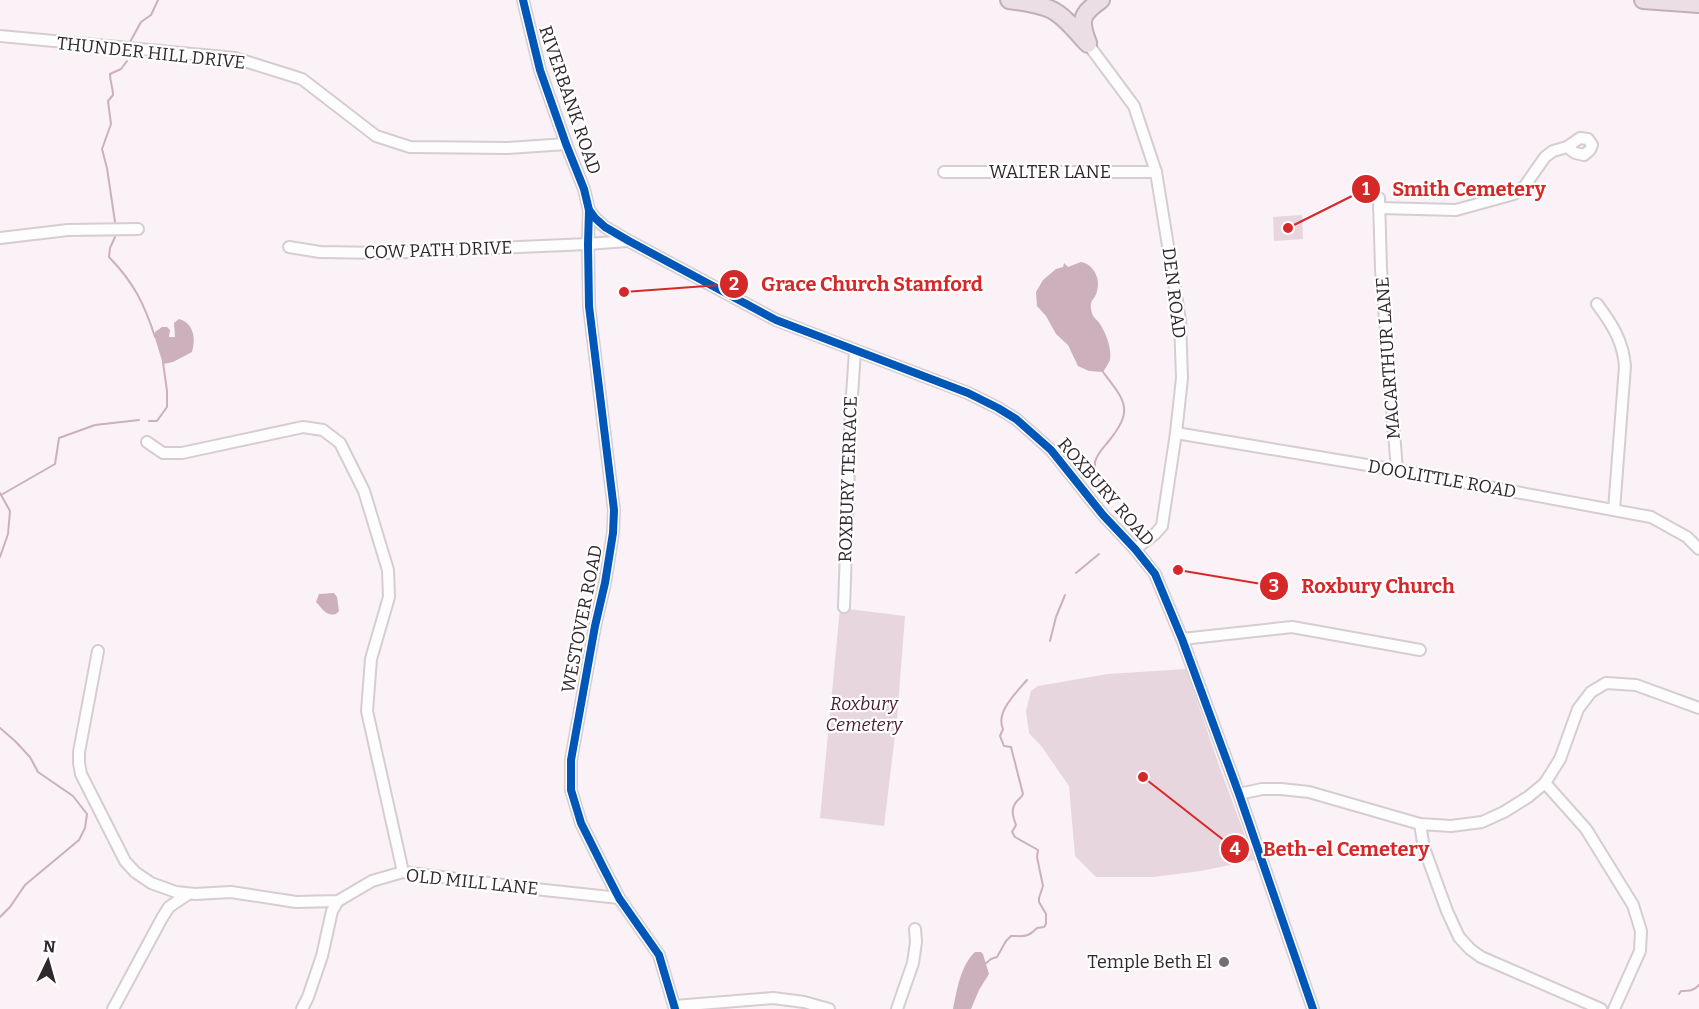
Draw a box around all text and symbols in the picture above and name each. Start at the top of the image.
street label: RIVERBANK ROAD [534,23,606,177]
street label: THUNDER HILL DRIVE [56,32,246,74]
street label: WALTER LANE [989,161,1111,183]
callout: Smith Cemetery [1351,170,1558,208]
text: Smith Cemetery [1392,177,1547,201]
text: 1 [1362,178,1370,200]
street label: COW PATH DRIVE [363,236,513,264]
street label: DEN ROAD [1158,246,1190,340]
callout: Grace Church Stamford [719,265,995,303]
text: Grace Church Stamford [761,272,983,296]
text: 2 [729,273,739,295]
street label: MACARTHUR LANE [1371,276,1405,440]
street label: ROXBURY TERRACE [834,395,862,563]
street label: ROXBURY ROAD [1053,433,1159,551]
street label: DOOLITTLE ROAD [1366,455,1518,503]
street label: WESTOVER ROAD [557,543,607,695]
callout: Roxbury Church [1259,567,1467,605]
text: Roxbury Church [1301,574,1455,598]
text: 3 [1269,575,1279,597]
park label: Roxbury Cemetery [826,693,903,736]
callout: Beth-el Cemetery [1220,830,1441,868]
text: Beth-el Cemetery [1263,837,1430,861]
text: 4 [1230,838,1241,860]
street label: OLD MILL LANE [405,864,539,900]
north arrow [18,931,78,991]
text: N [42,937,56,957]
place label: Temple Beth El [1087,951,1212,973]
marker: Temple Beth El [1217,955,1231,969]

